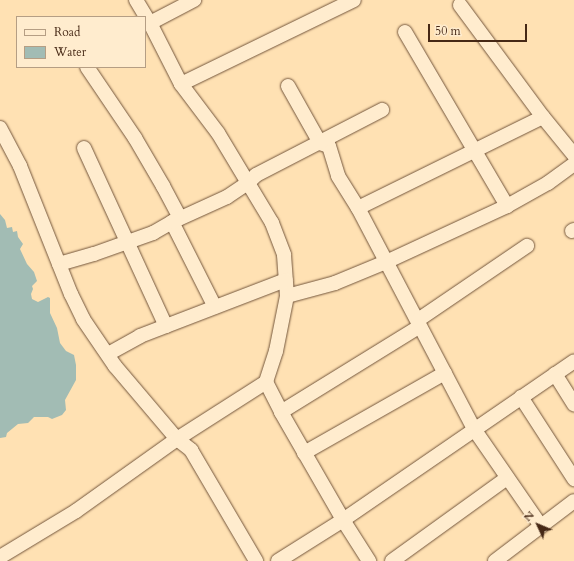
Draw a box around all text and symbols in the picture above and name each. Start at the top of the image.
legend [16,16,146,68]
scale bar [430,16,529,42]
text: 50 m [435,23,461,39]
text: Road [54,24,80,40]
text: Water [54,44,86,60]
north arrow [518,505,558,545]
text: N [520,508,538,525]

